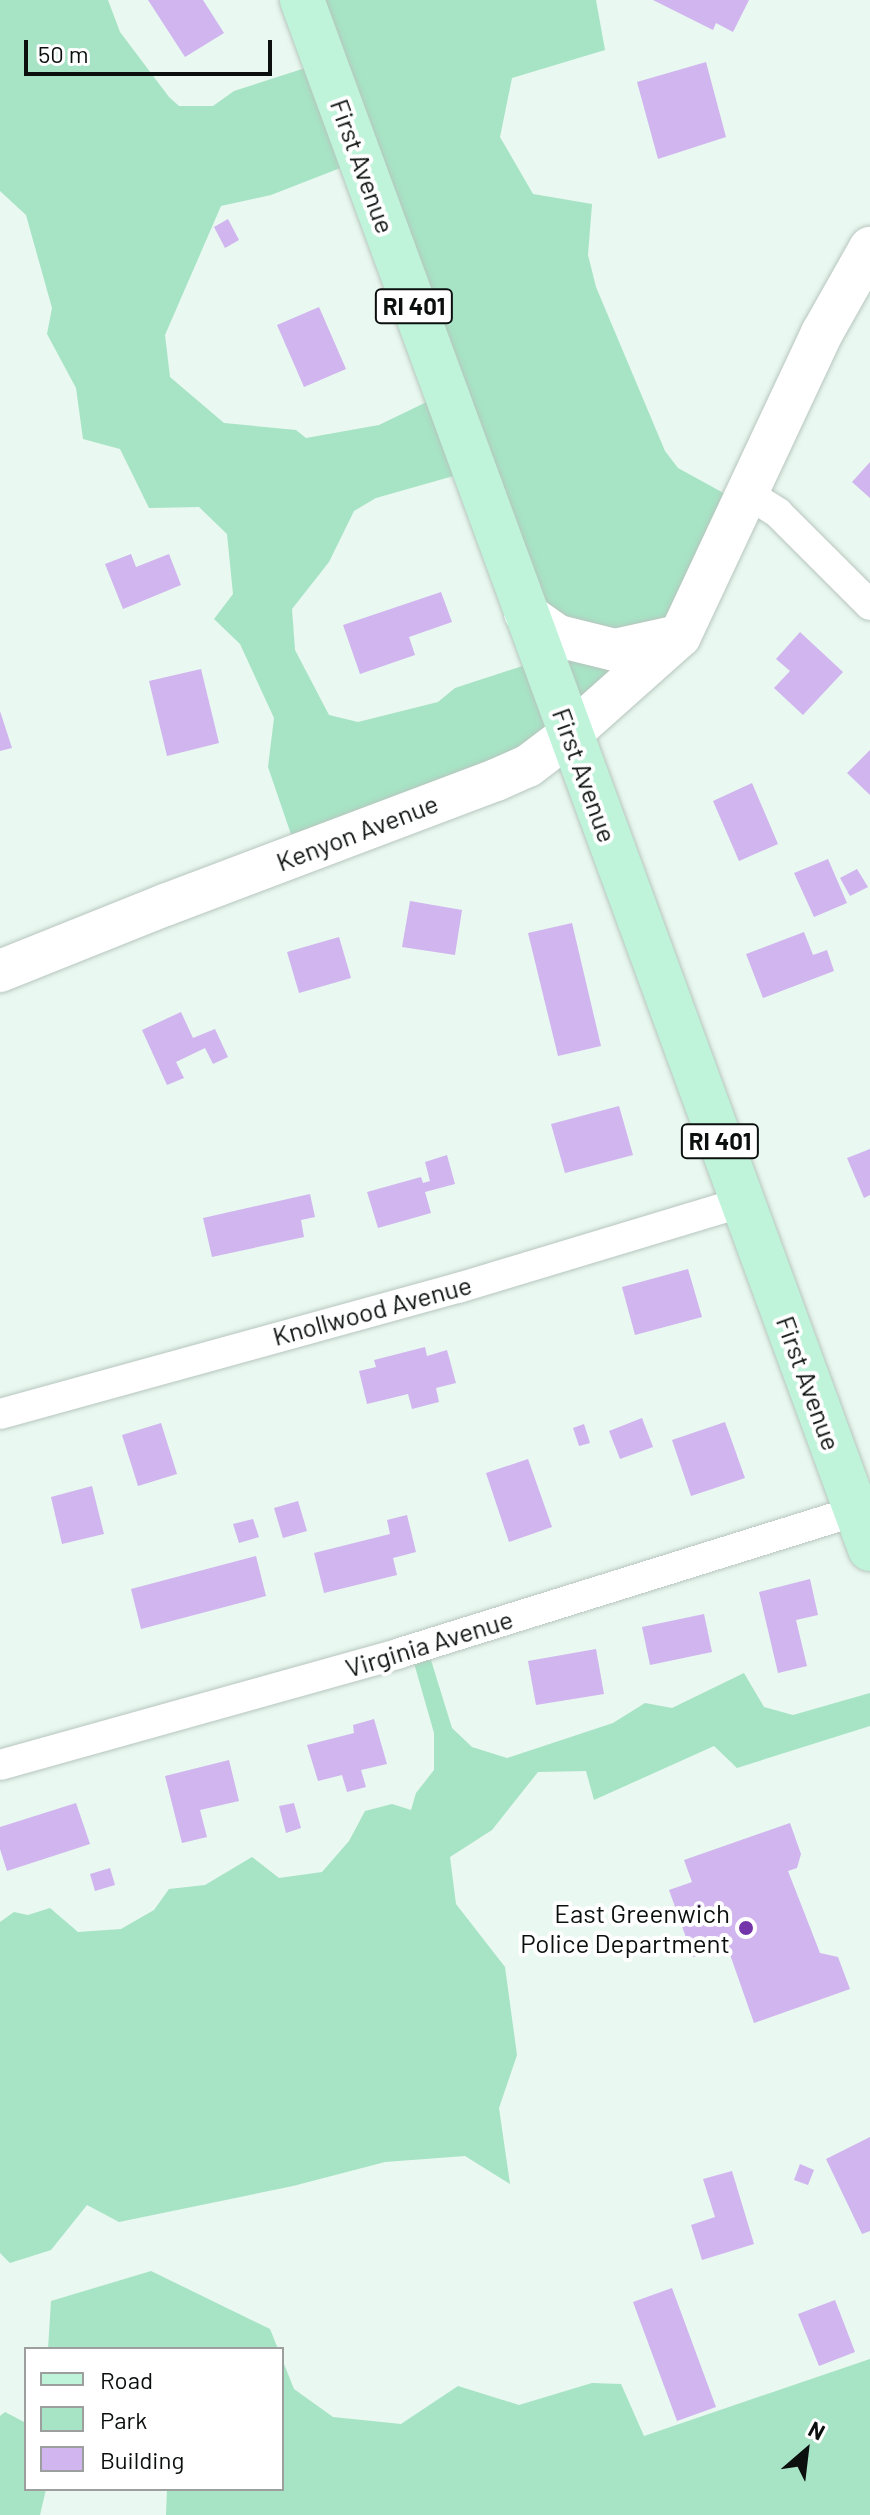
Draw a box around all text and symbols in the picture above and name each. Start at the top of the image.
scale bar [28,24,276,74]
text: 50 m [38,39,89,68]
street label: First Avenue [324,95,402,237]
road number: RI 401 [374,286,454,326]
street label: First Avenue [546,704,624,846]
street label: Kenyon Avenue [272,787,442,877]
road number: RI 401 [680,1121,760,1161]
street label: Knollwood Avenue [269,1268,475,1352]
street label: First Avenue [770,1312,848,1454]
street label: Virginia Avenue [342,1603,516,1683]
place label: East Greenwich Police Department [520,1897,730,1958]
marker: East Greenwich Police Department [737,1919,755,1937]
legend [24,2347,284,2491]
text: Road [100,2365,153,2394]
text: Park [100,2405,147,2434]
north arrow [766,2411,846,2491]
text: N [805,2415,830,2445]
text: Building [100,2445,184,2474]

